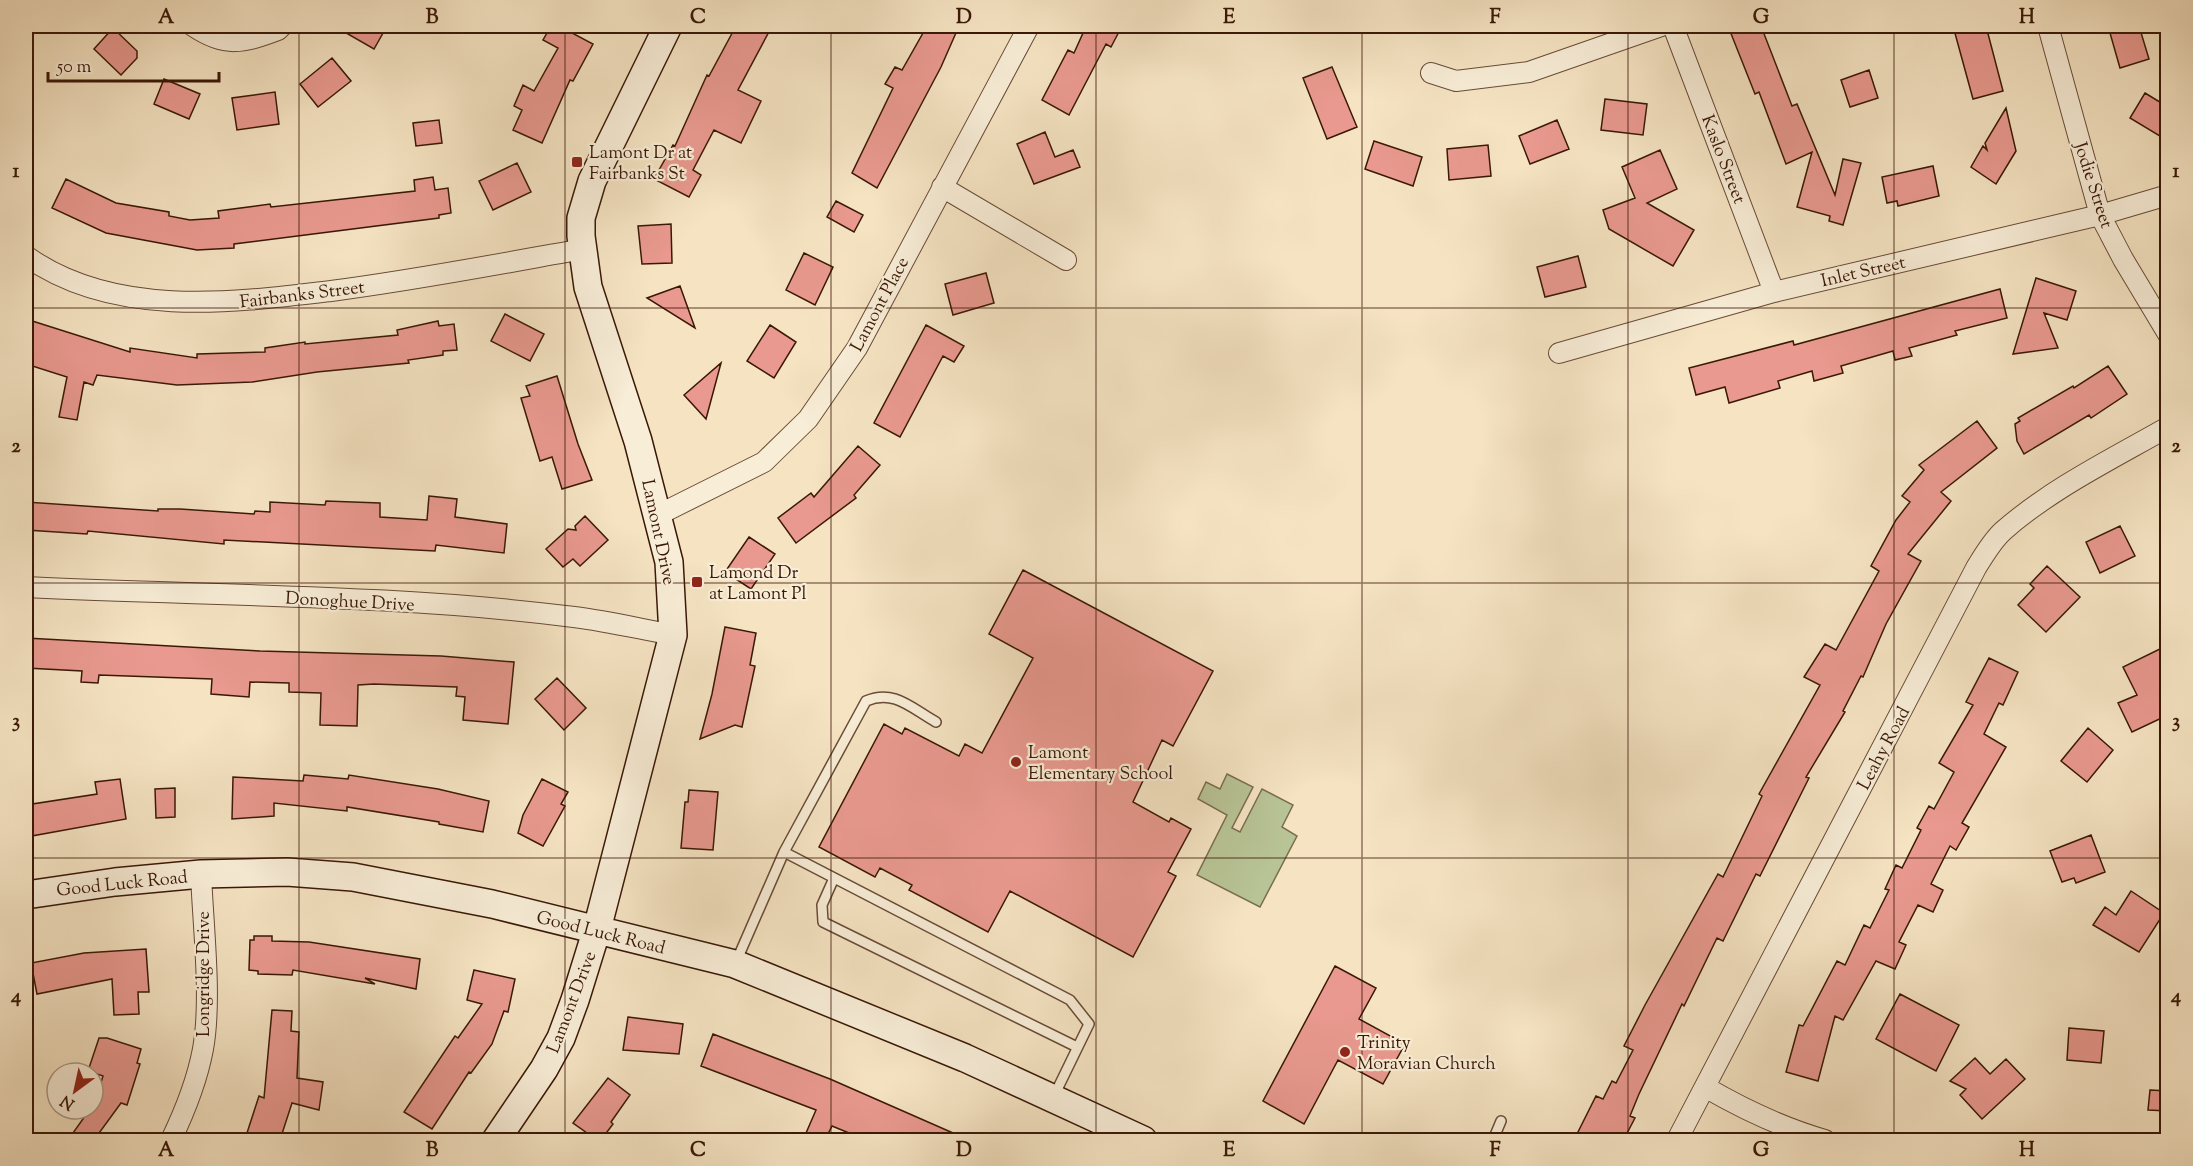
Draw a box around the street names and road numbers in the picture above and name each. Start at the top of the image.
street label: Kaslo Street [1693,111,1751,208]
street label: Jodie Street [2066,138,2118,232]
street label: Inlet Street [1819,251,1908,295]
street label: Lamont Place [845,253,917,357]
street label: Fairbanks Street [238,275,366,317]
street label: Lamont Drive [633,477,681,588]
street label: Donoghue Drive [285,587,415,619]
street label: Leahy Road [1852,703,1918,795]
street label: Good Luck Road [55,865,189,905]
street label: Good Luck Road [533,905,668,962]
street label: Longridge Drive [192,911,218,1037]
street label: Lamont Drive [541,948,604,1058]

